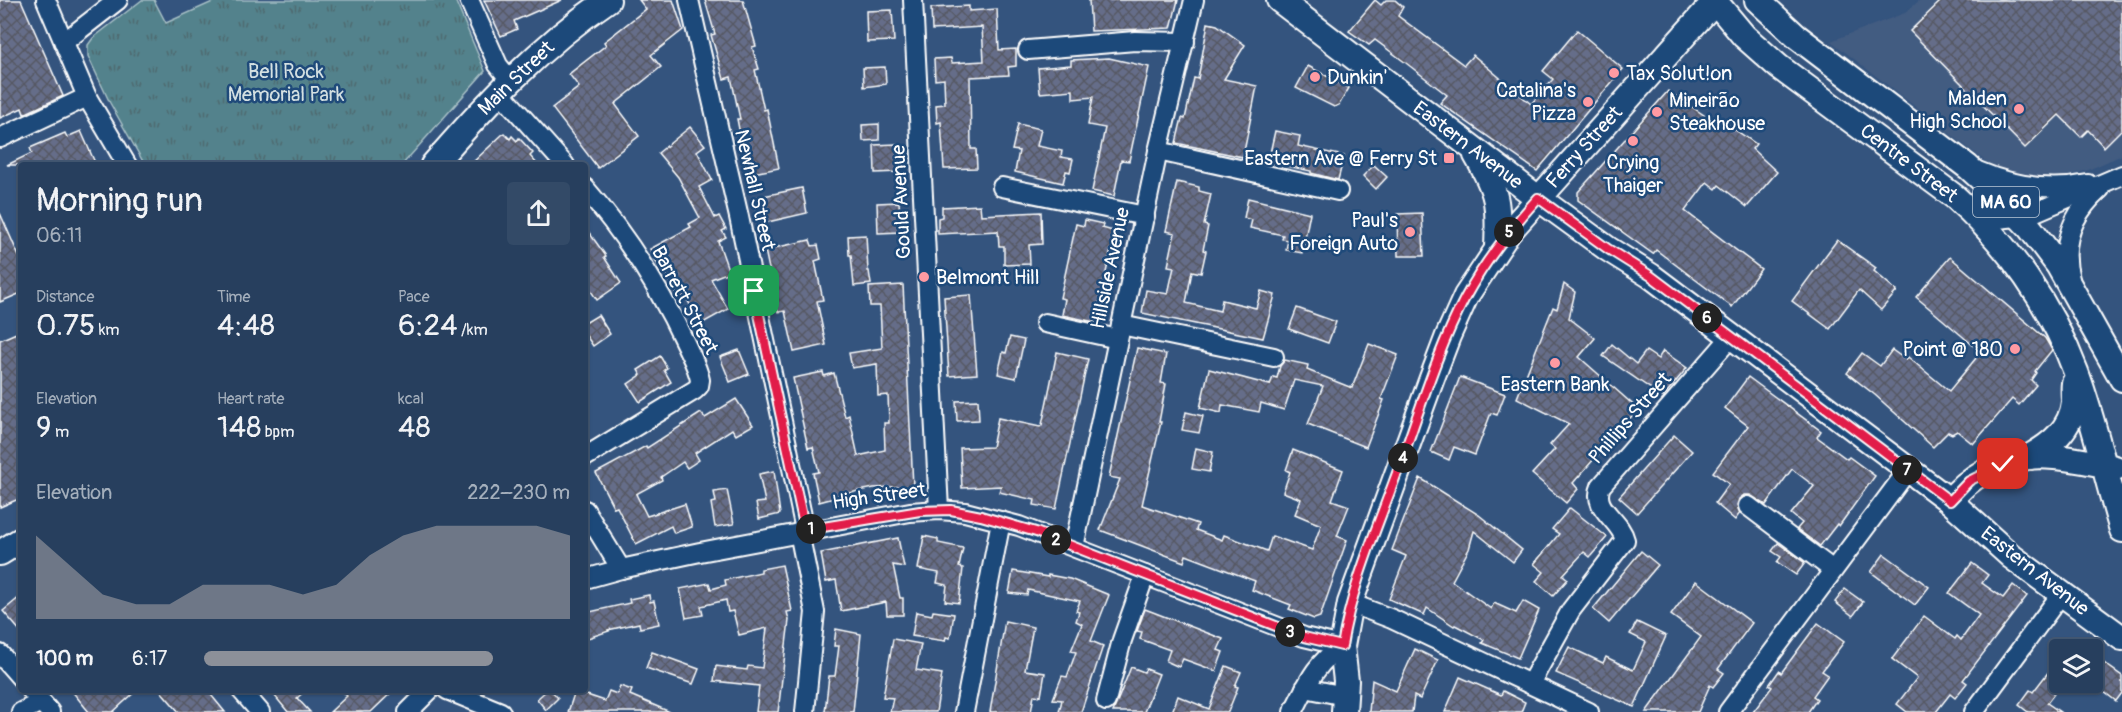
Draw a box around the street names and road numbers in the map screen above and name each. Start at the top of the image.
street label: Main Street [472,35,560,121]
street label: Eastern Avenue [1408,96,1528,194]
street label: Ferry Street [1540,100,1628,194]
street label: Centre Street [1855,118,1964,208]
street label: Newhall Street [729,127,781,254]
street label: Gould Avenue [886,144,916,260]
road number: MA 60 [1973,187,2039,217]
street label: Hillside Avenue [1085,205,1135,331]
street label: Barrett Street [646,242,724,359]
street label: Phillips Street [1583,366,1678,469]
street label: High Street [830,477,928,515]
street label: Eastern Avenue [1976,521,2094,621]

